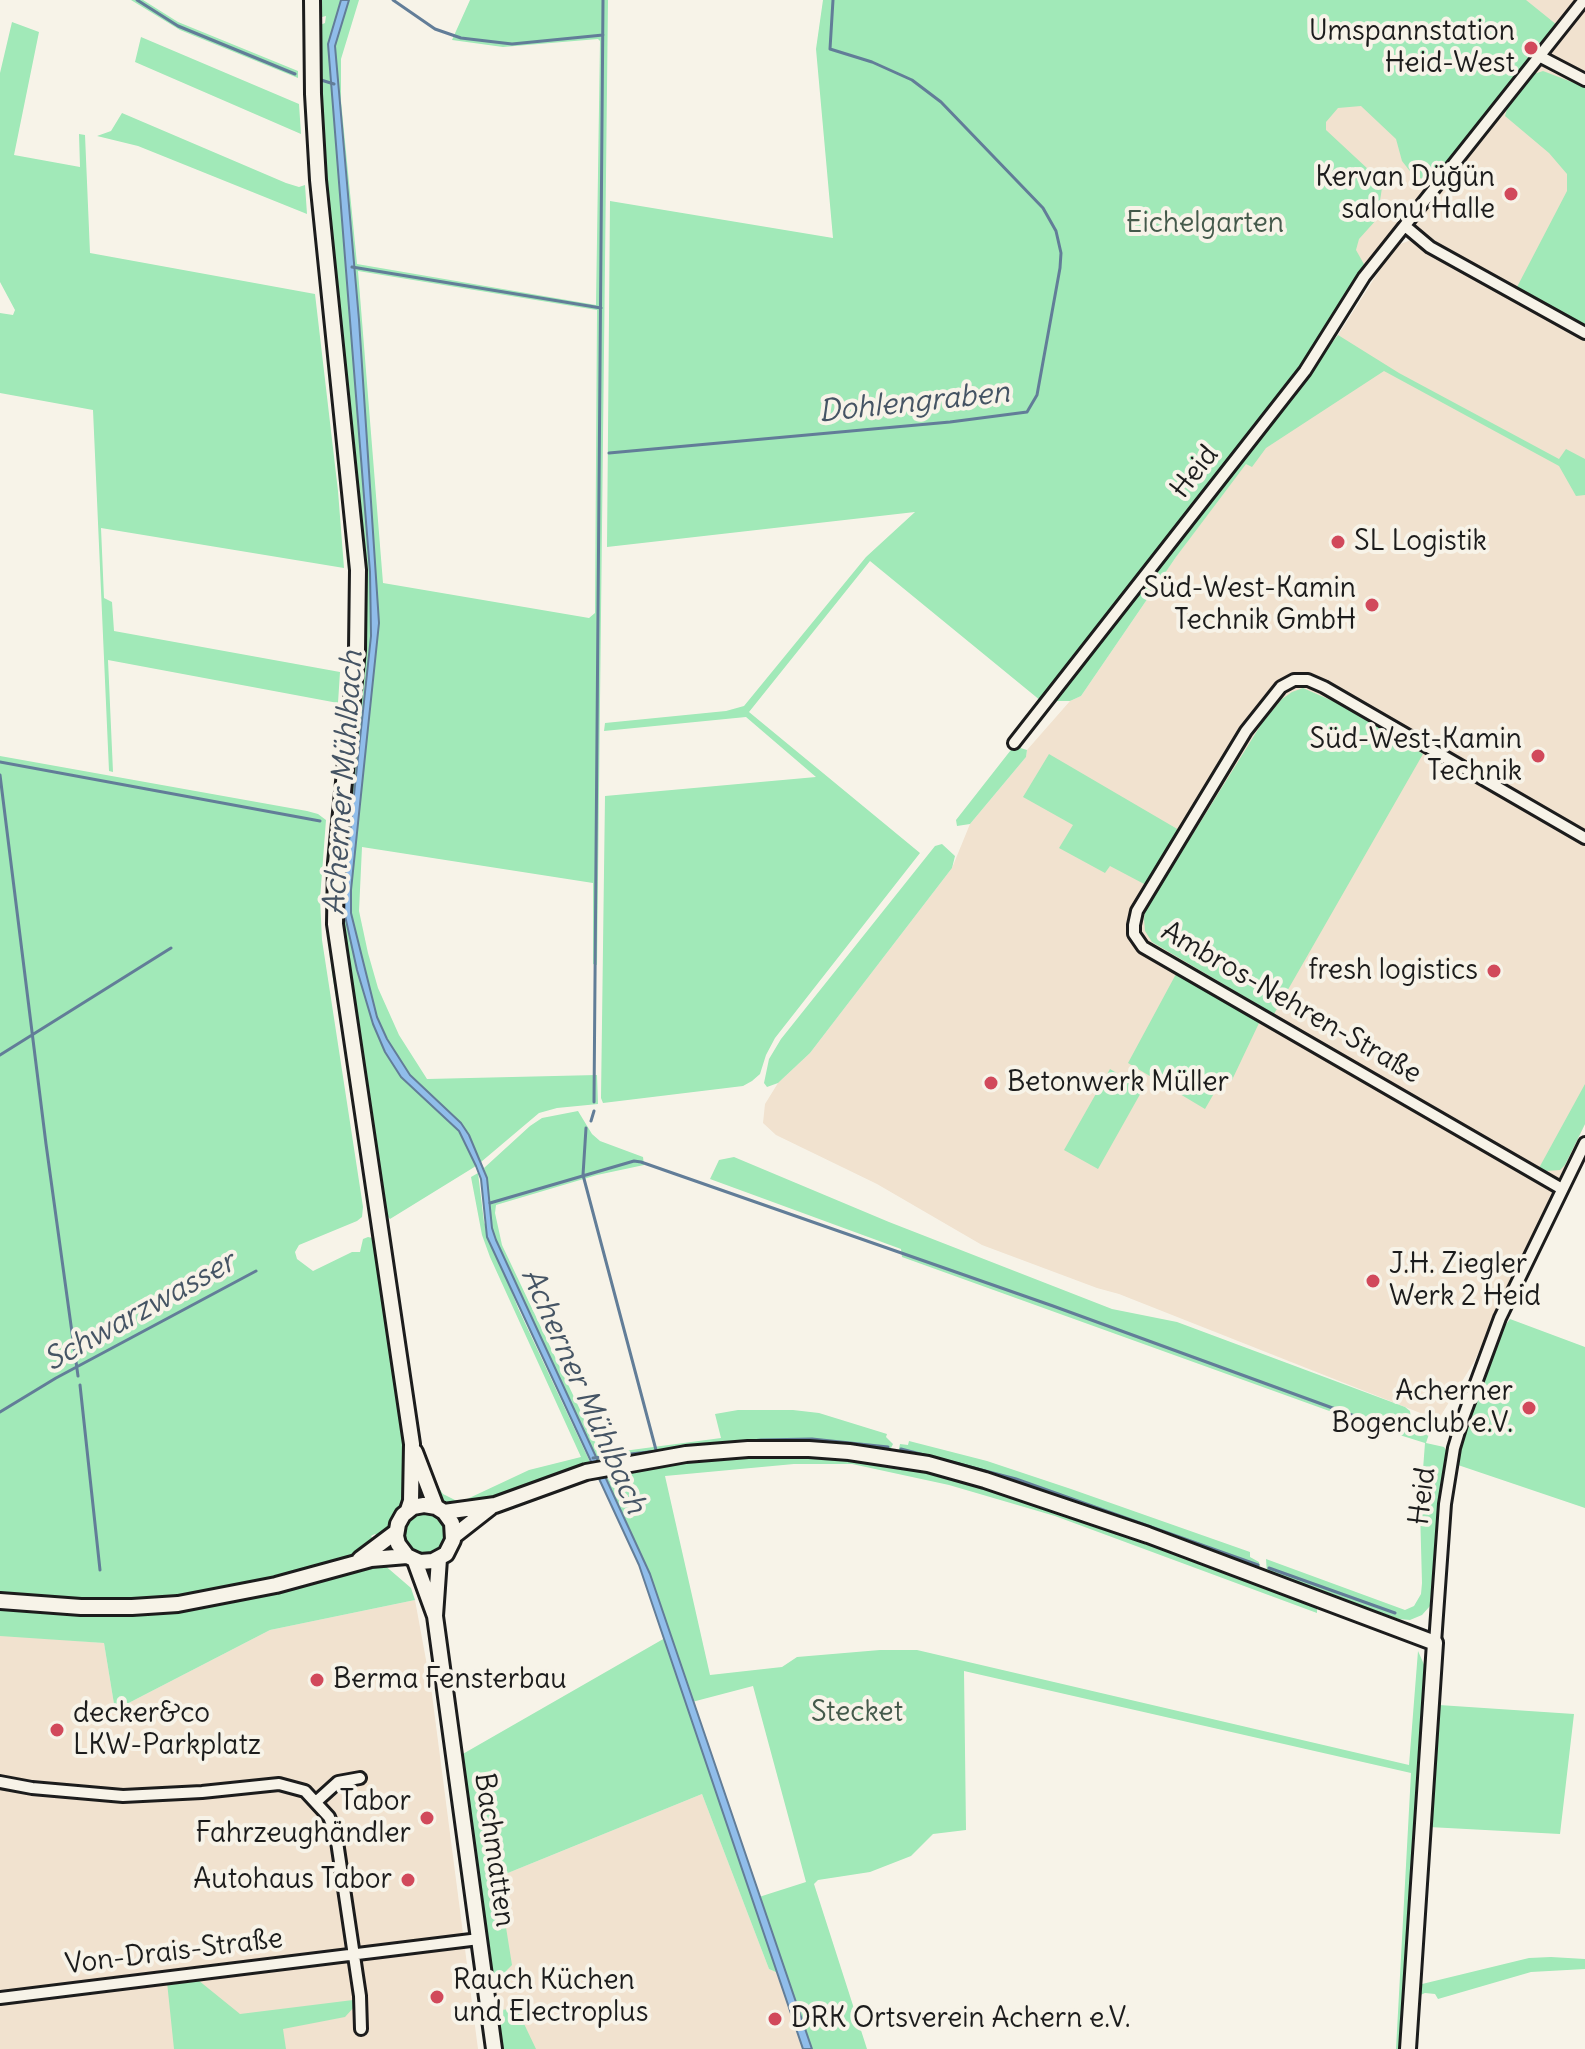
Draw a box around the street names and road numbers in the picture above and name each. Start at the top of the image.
street label: Heid [1164,439,1226,505]
street label: Ambros-Nehren-Straße [1155,915,1427,1091]
street label: Heid [1403,1465,1443,1527]
street label: Bachmatten [467,1771,521,1929]
street label: Von-Drais-Straße [63,1922,285,1982]

